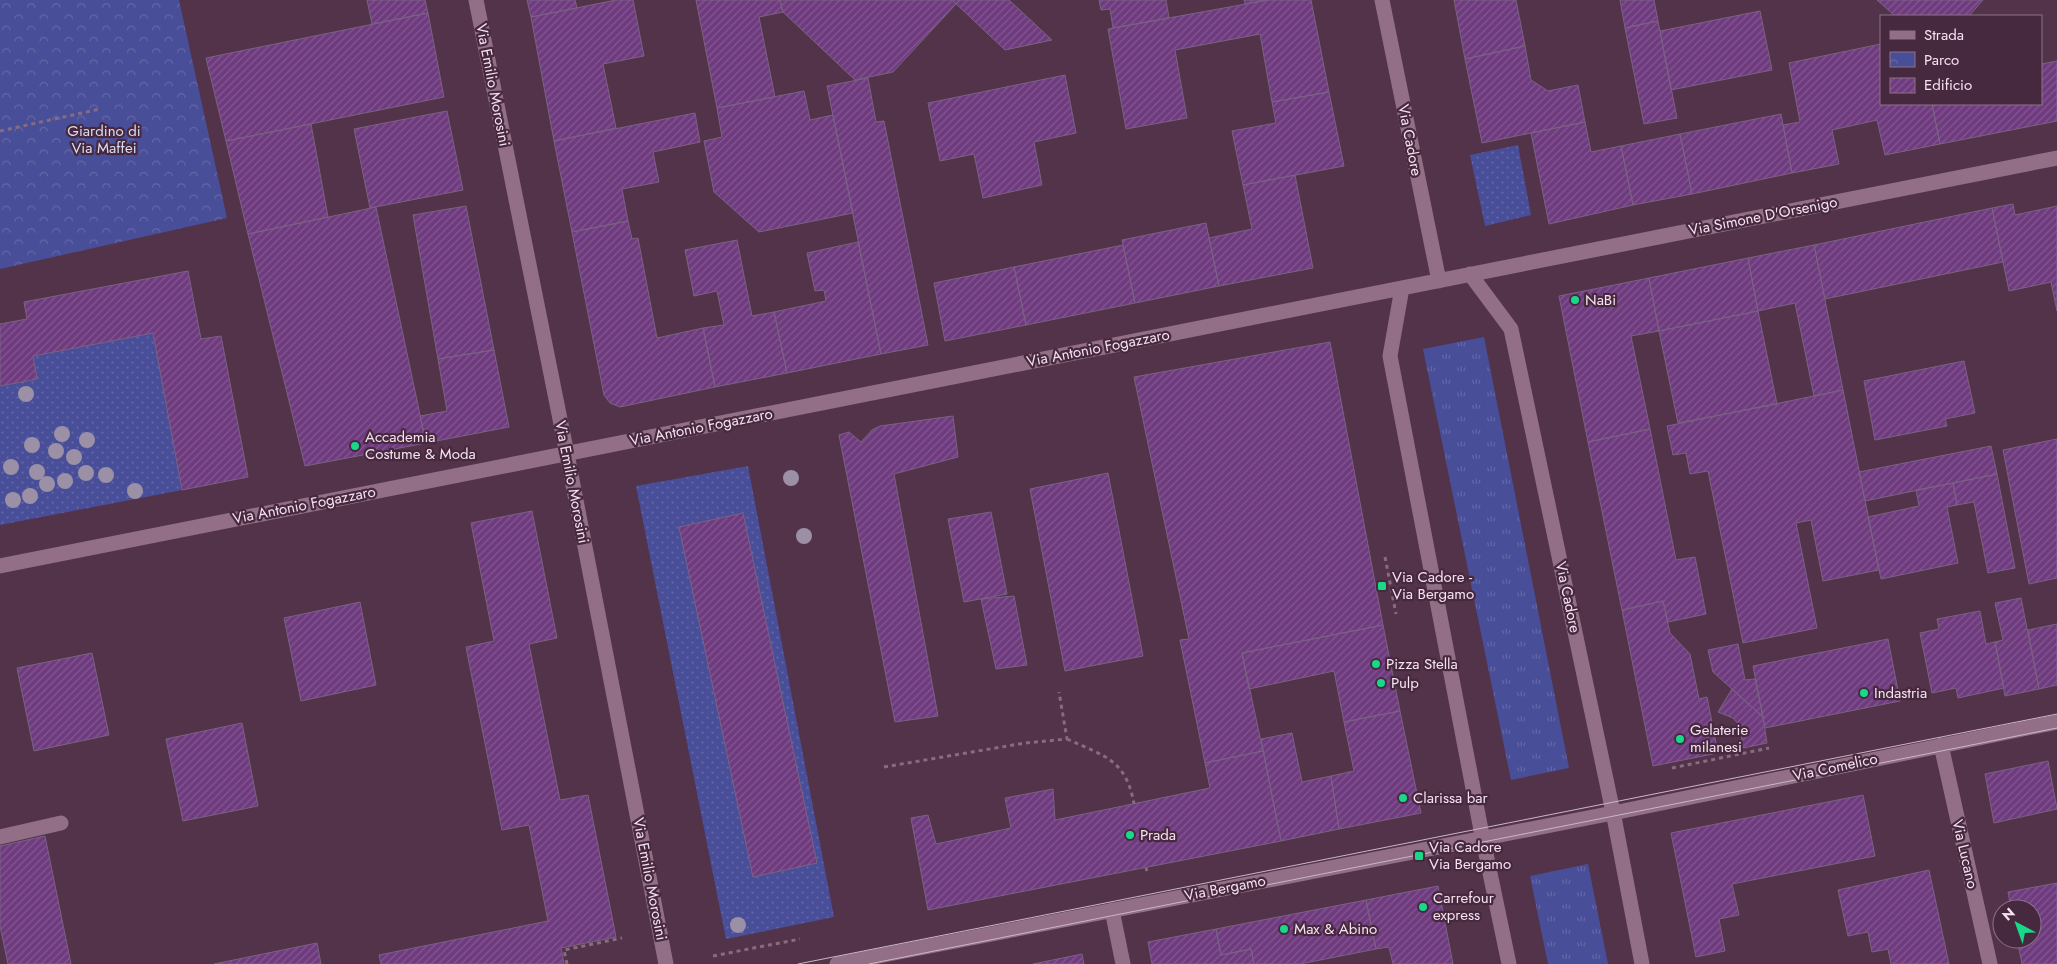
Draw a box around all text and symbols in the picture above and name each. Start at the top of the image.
legend [1880,15,2042,105]
street label: Via Emilio Morosini [470,22,516,148]
text: Strada [1924,24,1964,46]
text: Parco [1924,49,1959,71]
text: Edificio [1924,74,1972,96]
street label: Via Cadore [1392,102,1428,178]
park label: Giardino di Via Maffei [67,120,141,159]
street label: Via Simone D'Orsenigo [1687,191,1839,241]
place label: NaBi [1585,289,1616,311]
marker: NaBi [1569,294,1581,306]
street label: Via Antonio Fogazzaro [1025,323,1171,373]
street label: Via Antonio Fogazzaro [628,402,774,452]
street label: Via Emilio Morosini [549,419,595,545]
place label: Accademia Costume & Moda [365,426,476,465]
marker: Accademia Costume & Moda [349,440,361,452]
street label: Via Antonio Fogazzaro [231,480,377,530]
street label: Via Cadore [1550,559,1586,635]
place label: Via Cadore - Via Bergamo [1392,566,1474,605]
marker: Via Cadore - Via Bergamo [1376,580,1388,592]
place label: Pizza Stella [1386,653,1458,675]
marker: Pizza Stella [1370,658,1382,670]
place label: Pulp [1391,672,1419,694]
marker: Pulp [1375,677,1387,689]
place label: Indastria [1874,682,1927,704]
marker: Indastria [1858,687,1870,699]
place label: Gelaterie milanesi [1690,719,1748,758]
marker: Gelaterie milanesi [1674,733,1686,745]
street label: Via Comelico [1791,747,1879,787]
place label: Clarissa bar [1413,787,1489,809]
marker: Clarissa bar [1397,792,1409,804]
street label: Via Emilio Morosini [627,816,673,942]
street label: Via Lucano [1946,817,1984,891]
place label: Prada [1140,824,1176,846]
marker: Prada [1124,829,1136,841]
place label: Via Cadore Via Bergamo [1429,836,1511,875]
marker: Via Cadore Via Bergamo [1413,850,1425,862]
street label: Via Bergamo [1183,869,1267,907]
place label: Carrefour express [1433,887,1495,926]
north arrow [1992,899,2042,949]
marker: Carrefour express [1417,901,1429,913]
text: N [1998,903,2019,925]
place label: Max & Abino [1294,918,1377,940]
marker: Max & Abino [1278,923,1290,935]

